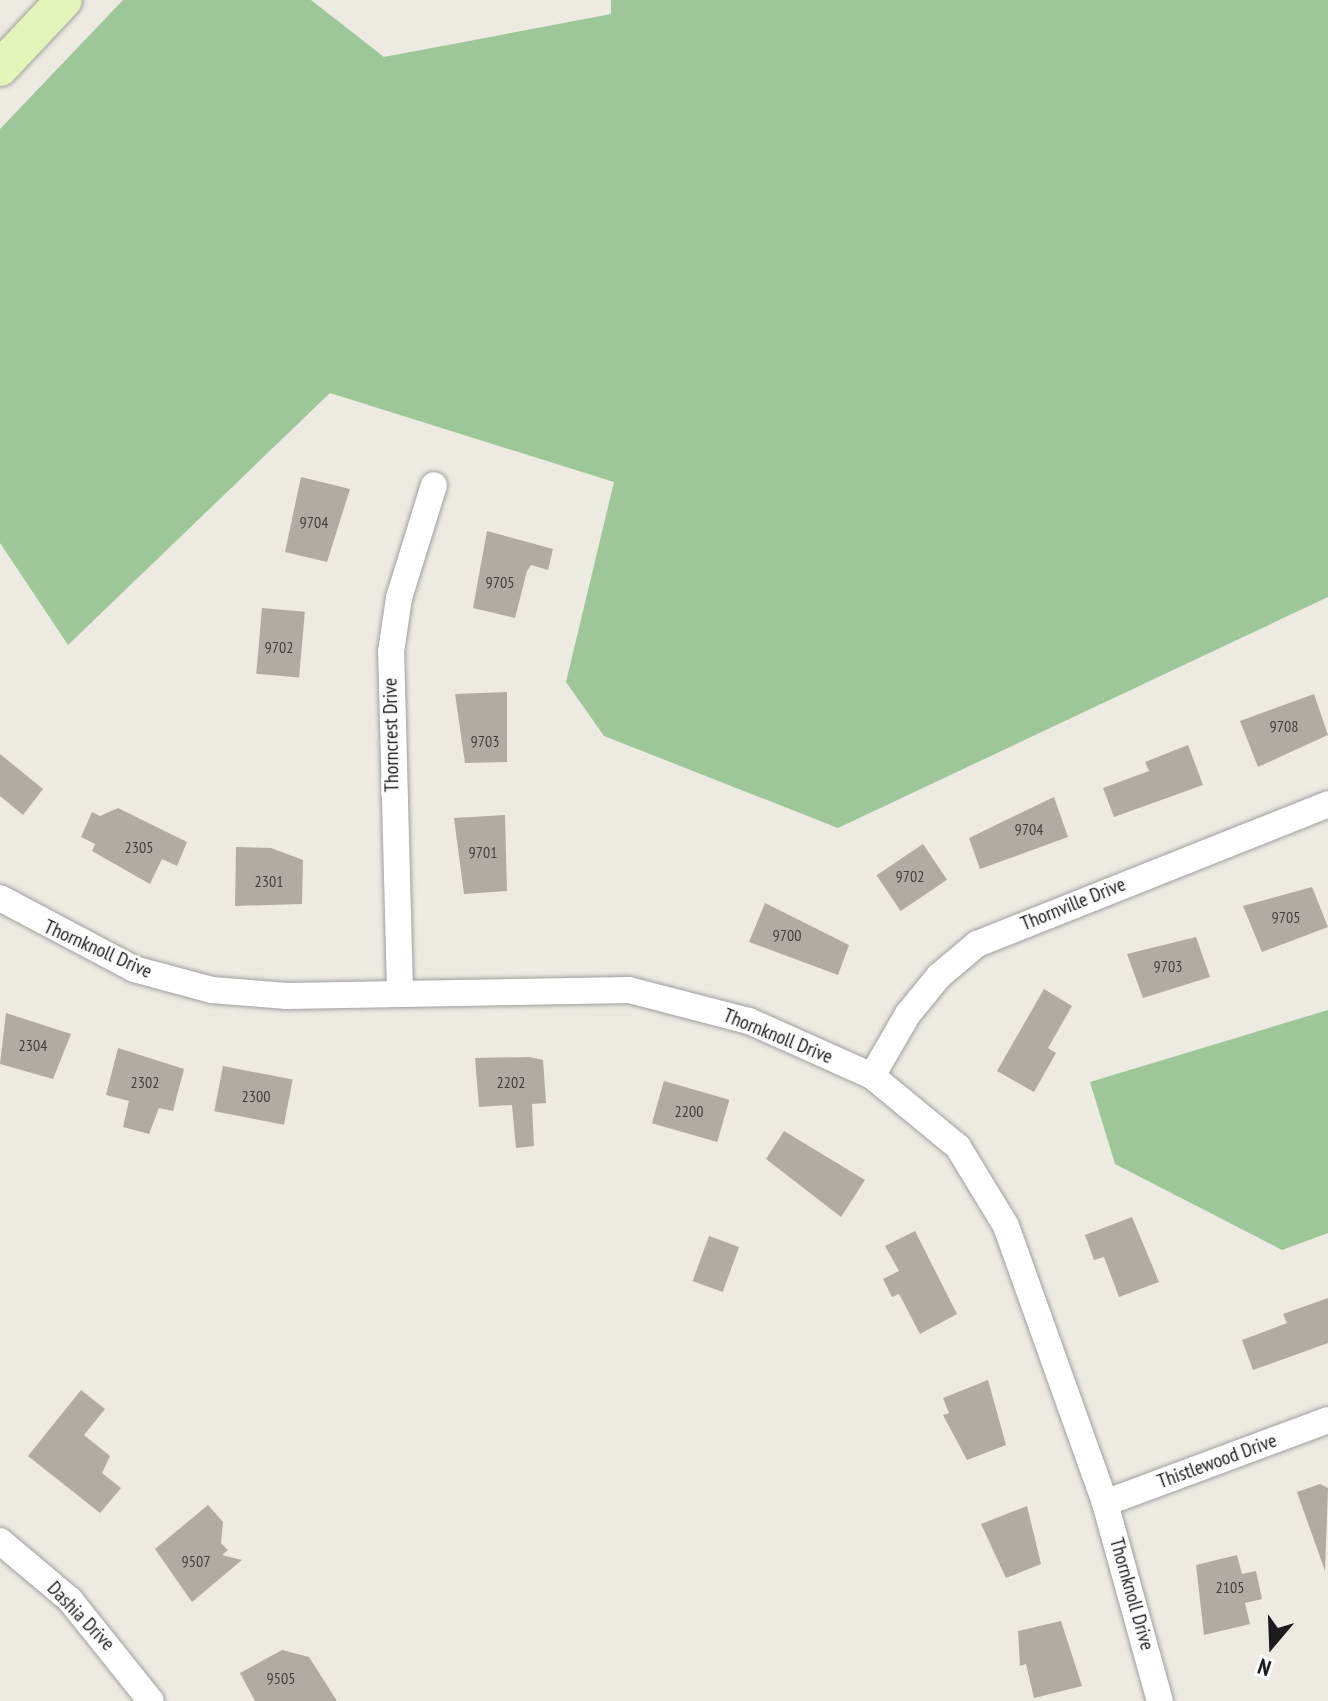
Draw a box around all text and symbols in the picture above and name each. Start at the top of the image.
house number: 9704 [300,512,328,532]
house number: 9705 [486,572,514,592]
house number: 9702 [265,637,293,657]
street label: Thorncrest Drive [378,678,404,792]
house number: 9708 [1270,716,1298,736]
house number: 9703 [471,731,499,751]
house number: 9704 [1015,819,1043,839]
house number: 2305 [125,837,153,857]
house number: 9701 [469,842,497,862]
house number: 9702 [896,866,924,886]
house number: 2301 [255,871,283,891]
street label: Thornville Drive [1017,872,1129,936]
house number: 9705 [1272,907,1300,927]
street label: Thornknoll Drive [40,915,156,983]
house number: 9700 [773,925,801,945]
house number: 9703 [1154,956,1182,976]
street label: Thornknoll Drive [720,1003,836,1069]
house number: 2304 [19,1035,47,1055]
house number: 2302 [131,1072,159,1092]
house number: 2202 [497,1072,525,1092]
house number: 2300 [242,1086,270,1106]
house number: 2200 [675,1101,703,1121]
street label: Thistlewood Drive [1154,1428,1280,1494]
street label: Thornknoll Drive [1105,1535,1159,1653]
house number: 9507 [182,1551,210,1571]
street label: Dashia Drive [42,1576,120,1656]
house number: 2105 [1216,1577,1244,1597]
north arrow [1232,1605,1312,1685]
text: N [1254,1653,1274,1683]
house number: 9505 [267,1668,295,1688]

